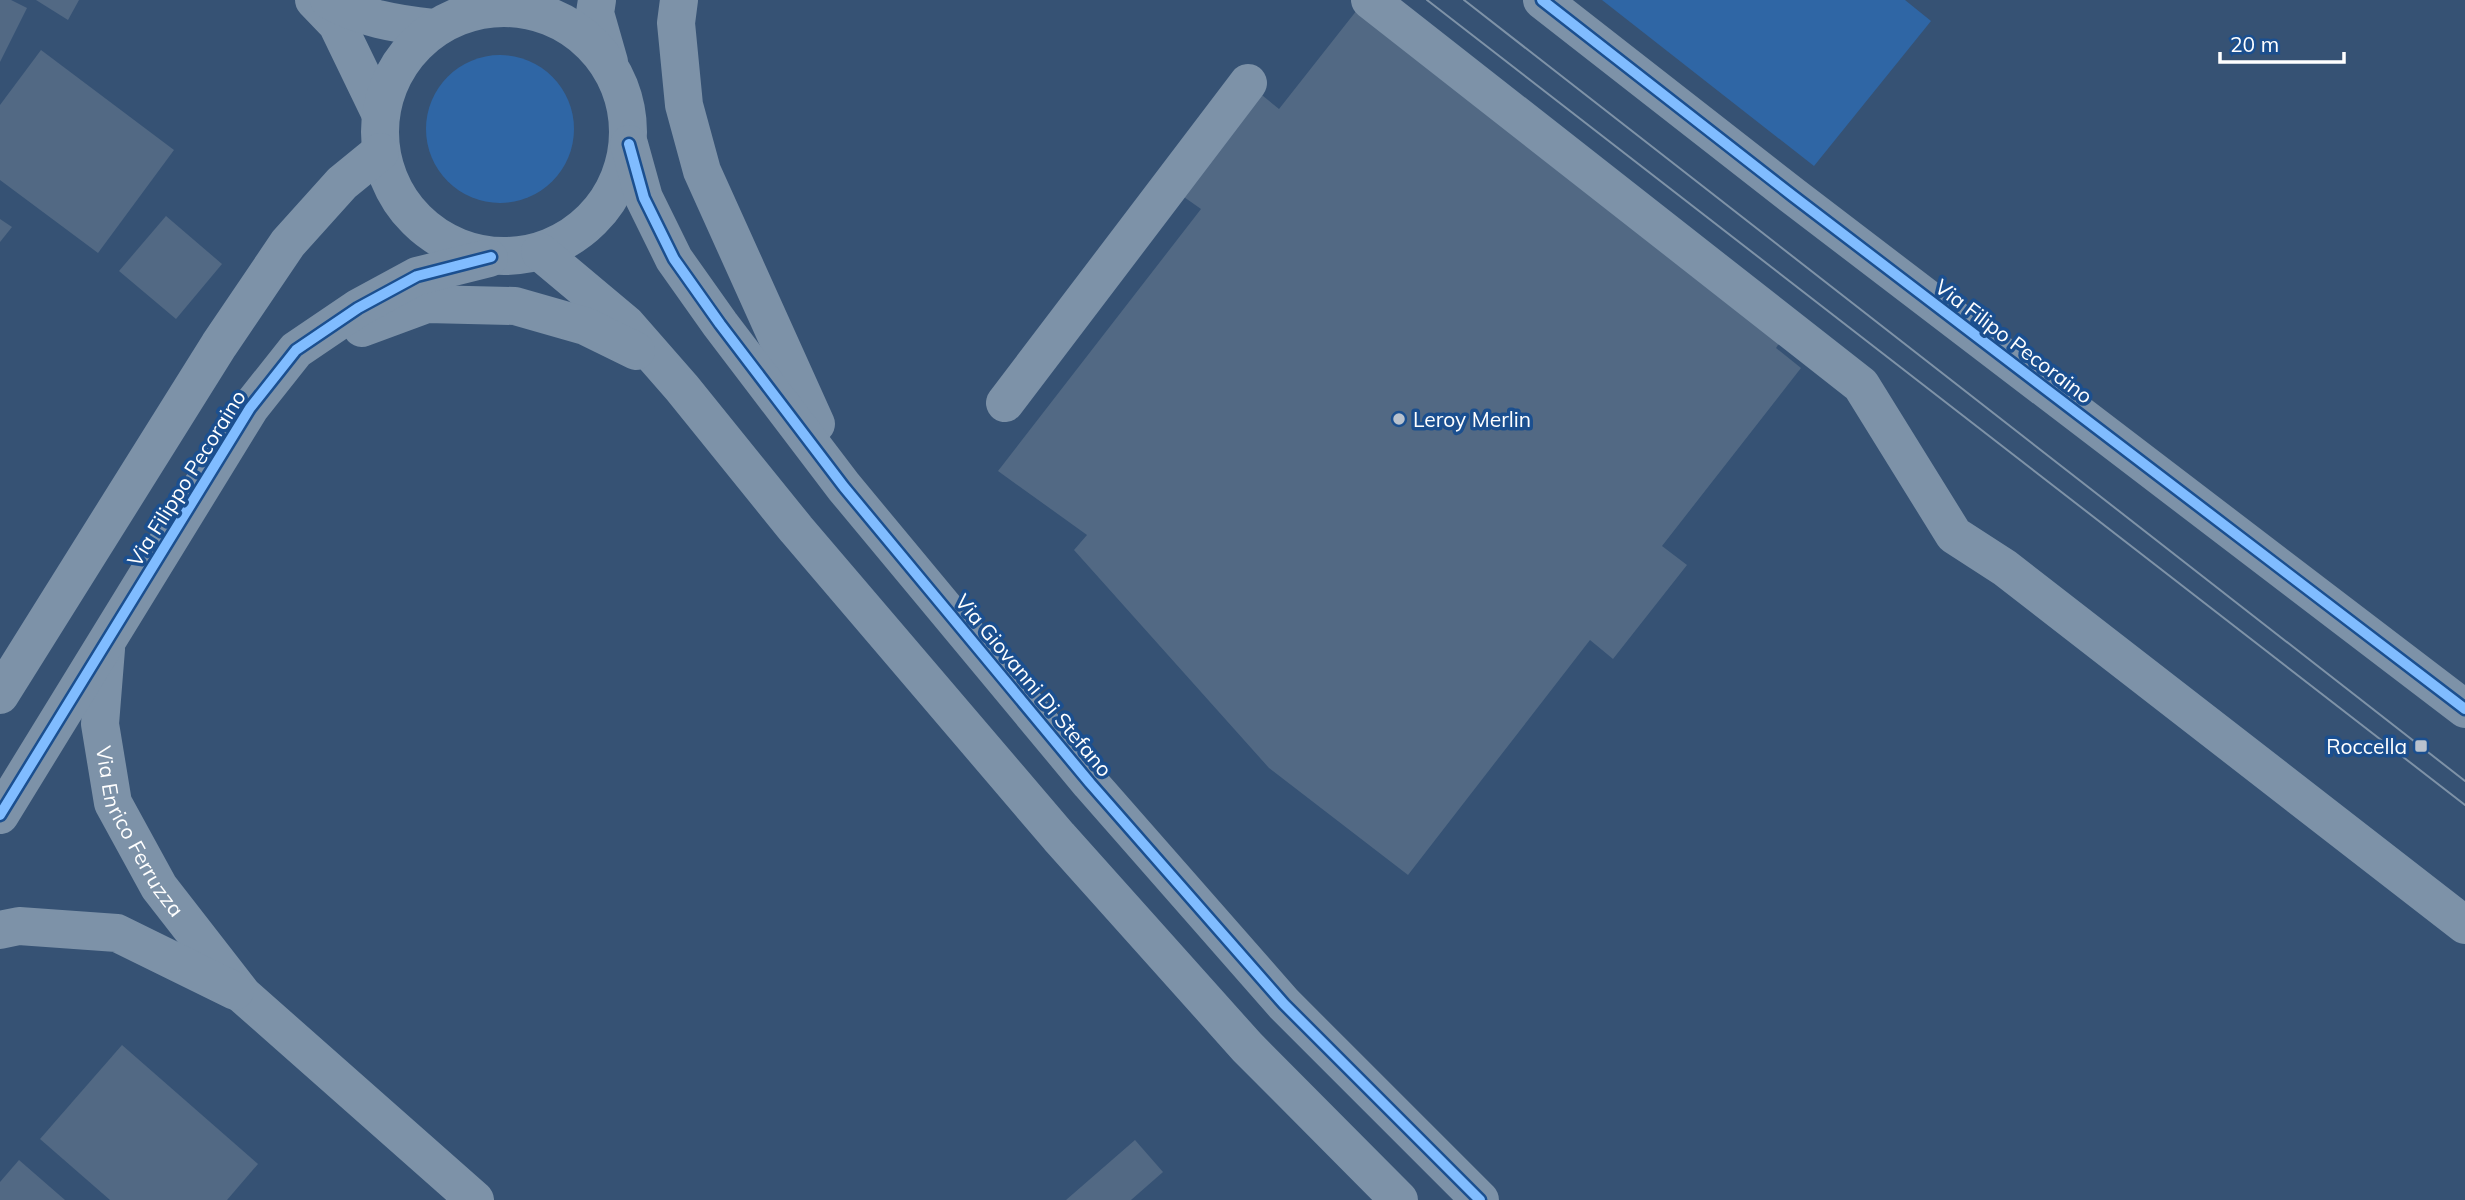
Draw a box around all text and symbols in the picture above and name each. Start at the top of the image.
scale bar [2220,21,2344,65]
text: 20 m [2230,31,2279,57]
street label: Via Filipo Pecoraino [1930,273,2098,409]
street label: Via Filippo Pecoraino [121,385,251,571]
place label: Leroy Merlin [1413,406,1531,432]
marker: Leroy Merlin [1391,411,1407,427]
street label: Via Giovanni Di Stefano [950,588,1118,782]
place label: Roccella [2326,733,2407,759]
marker: Roccella [2413,738,2429,754]
street label: Via Enrico Ferruzza [91,744,190,921]

